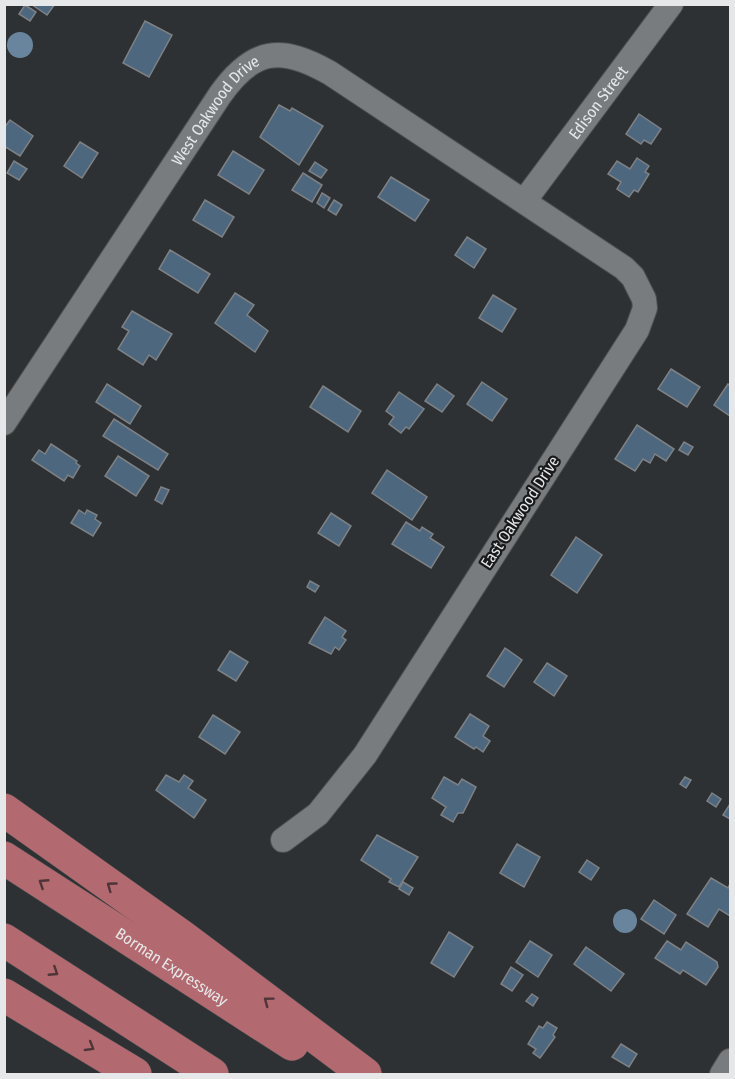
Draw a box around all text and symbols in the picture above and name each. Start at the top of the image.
street label: West Oakwood Drive [167,51,262,169]
street label: Edison Street [564,61,632,143]
street label: East Oakwood Drive [477,452,563,572]
one-way arrow [39,879,50,890]
one-way arrow [106,882,117,893]
street label: Borman Expressway [112,923,232,1010]
one-way arrow [47,964,58,975]
one-way arrow [264,998,275,1009]
one-way arrow [84,1040,94,1052]

